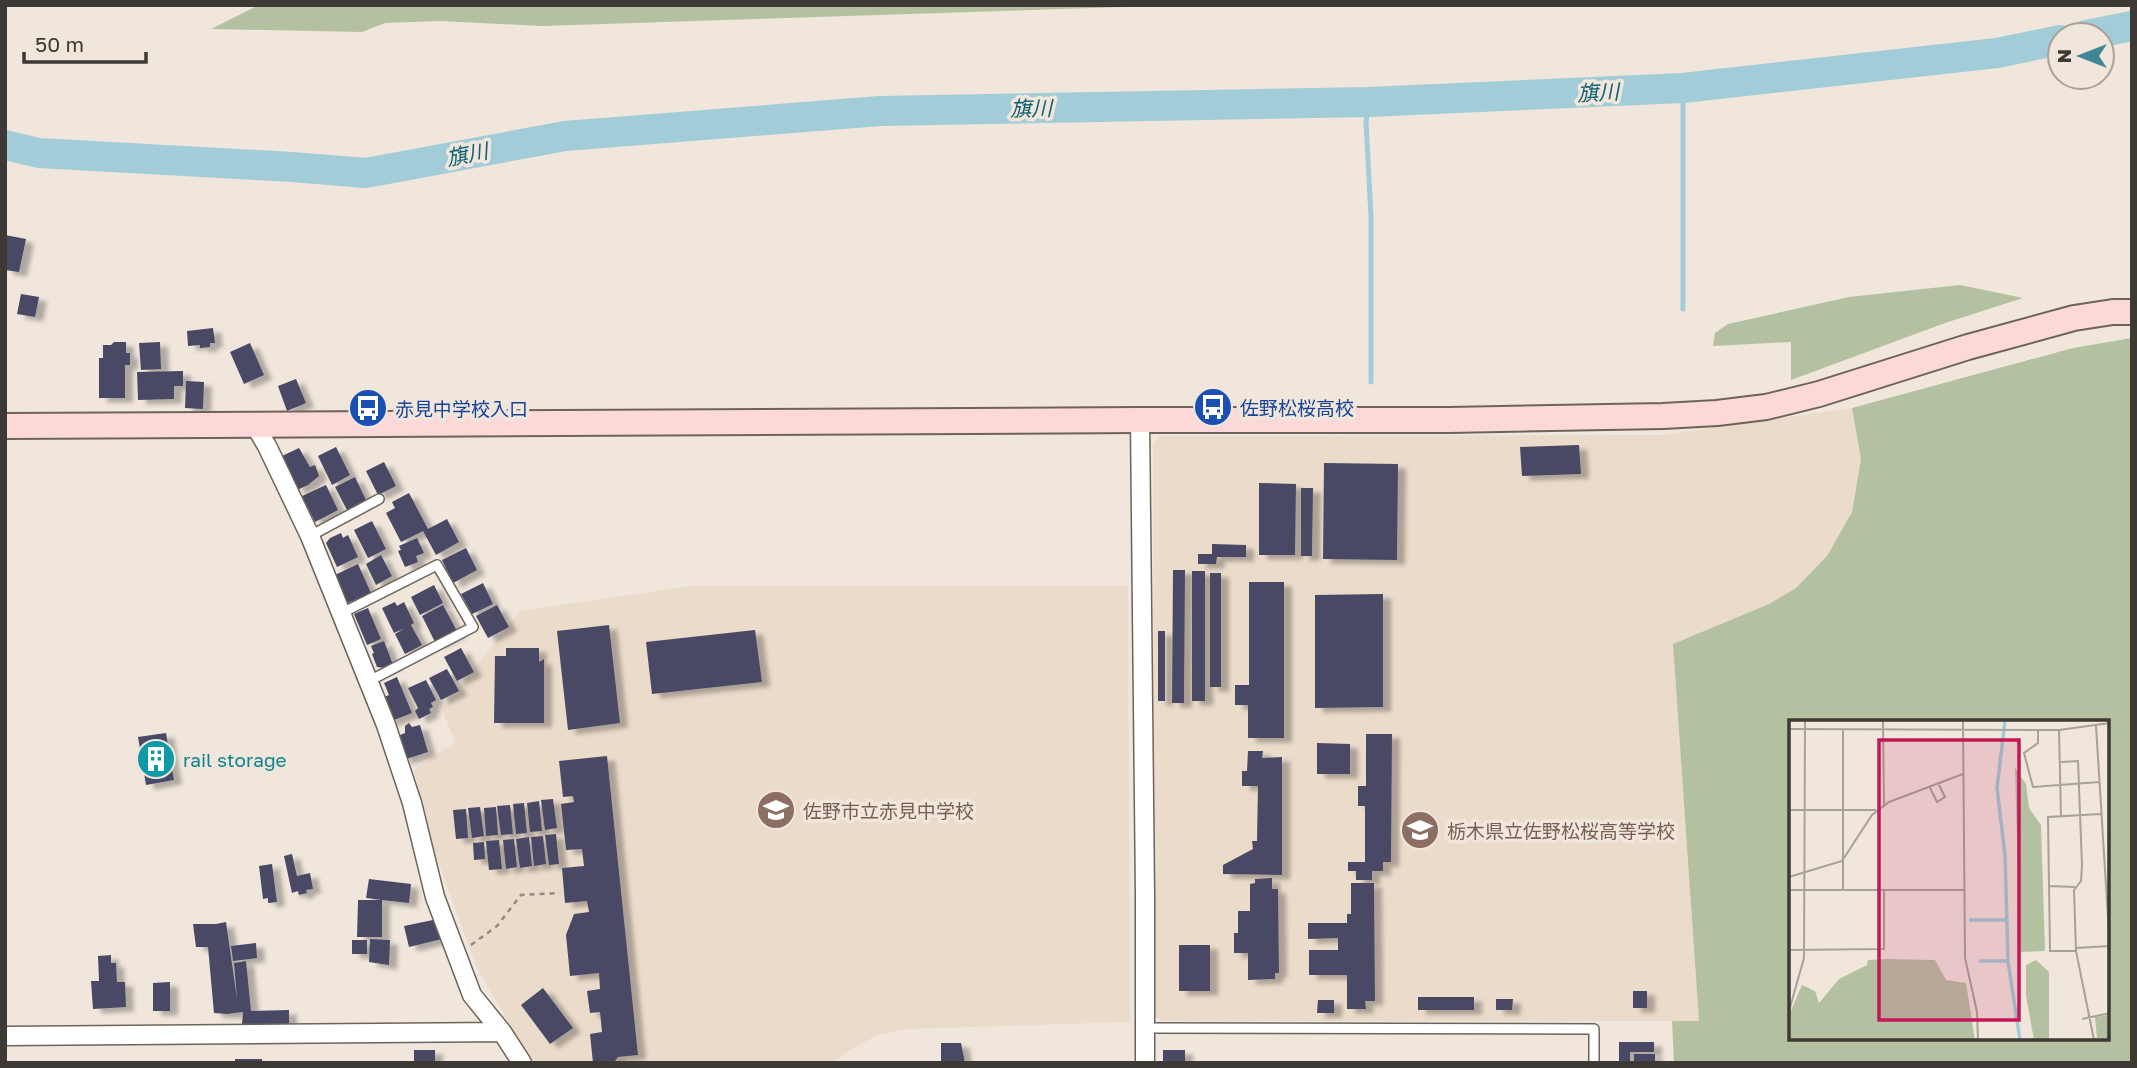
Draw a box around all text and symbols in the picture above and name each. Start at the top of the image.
scale bar [24,21,147,65]
north arrow [2046,21,2116,91]
text: 50 m [35,31,84,57]
text: N [2052,49,2075,63]
water label: 旗川 [1576,78,1622,106]
water label: 旗川 [1010,95,1054,121]
water label: 旗川 [444,137,492,171]
bus stop icon: 佐野松桜高校 [1192,386,1234,428]
bus stop icon: 赤見中学校入口 [347,387,389,429]
place label: 佐野松桜高校 [1240,396,1354,419]
place label: 赤見中学校入口 [395,397,528,420]
inset map [1789,720,2109,1040]
building icon: rail storage [135,738,177,780]
place label: rail storage [183,748,287,771]
school or university icon: 佐野市立赤見中学校 [755,789,797,831]
place label: 佐野市立赤見中学校 [803,799,974,822]
school or university icon: 栃木県立佐野松桜高等学校 [1399,809,1441,851]
place label: 栃木県立佐野松桜高等学校 [1447,819,1675,842]

